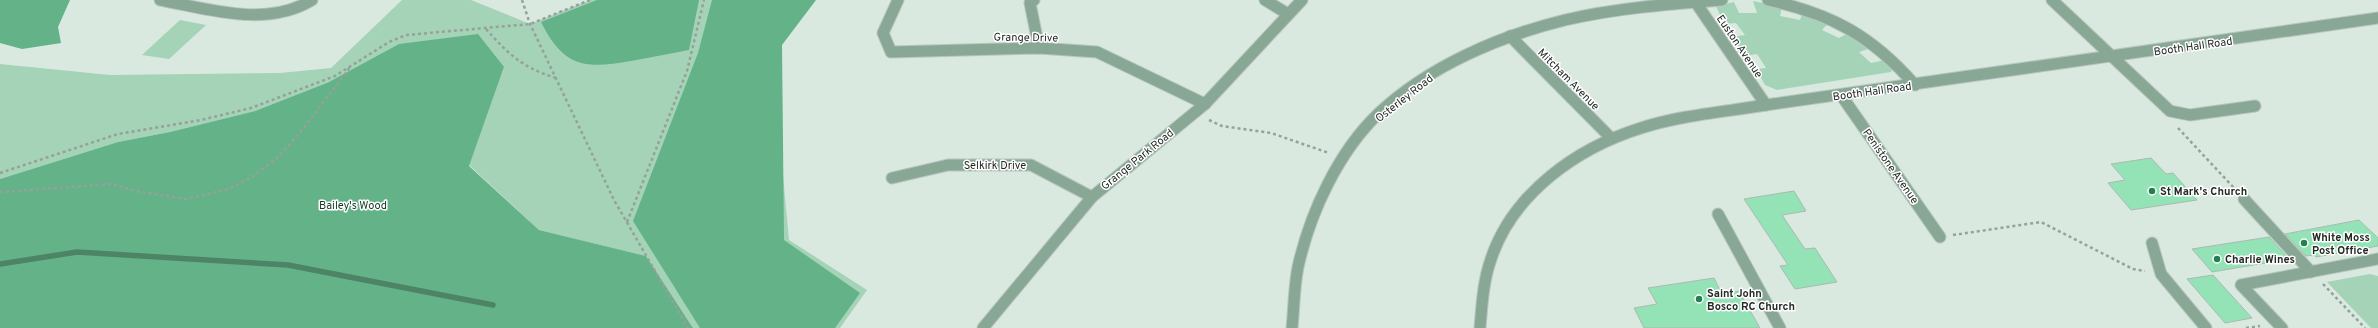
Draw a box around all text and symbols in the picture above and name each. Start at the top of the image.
street label: Euston Avenue [1713,12,1765,81]
street label: Grange Drive [994,30,1058,46]
street label: Booth Hall Road [2153,35,2233,59]
street label: Mitcham Avenue [1534,46,1602,114]
street label: Osterley Road [1373,72,1436,126]
street label: Booth Hall Road [1832,80,1912,104]
street label: Grange Park Road [1099,126,1177,193]
street label: Penistone Avenue [1859,126,1921,207]
street label: Selkirk Drive [964,159,1026,173]
place label: St Mark's Church [2160,185,2247,199]
marker: St Mark's Church [2147,186,2157,196]
park label: Bailey's Wood [319,199,387,213]
place label: White Moss Post Office [2312,231,2370,258]
marker: White Moss Post Office [2299,238,2309,248]
place label: Charlie Wines [2225,253,2295,267]
marker: Charlie Wines [2212,254,2222,264]
place label: Saint John Bosco RC Church [1707,287,1795,314]
marker: Saint John Bosco RC Church [1694,294,1704,304]

